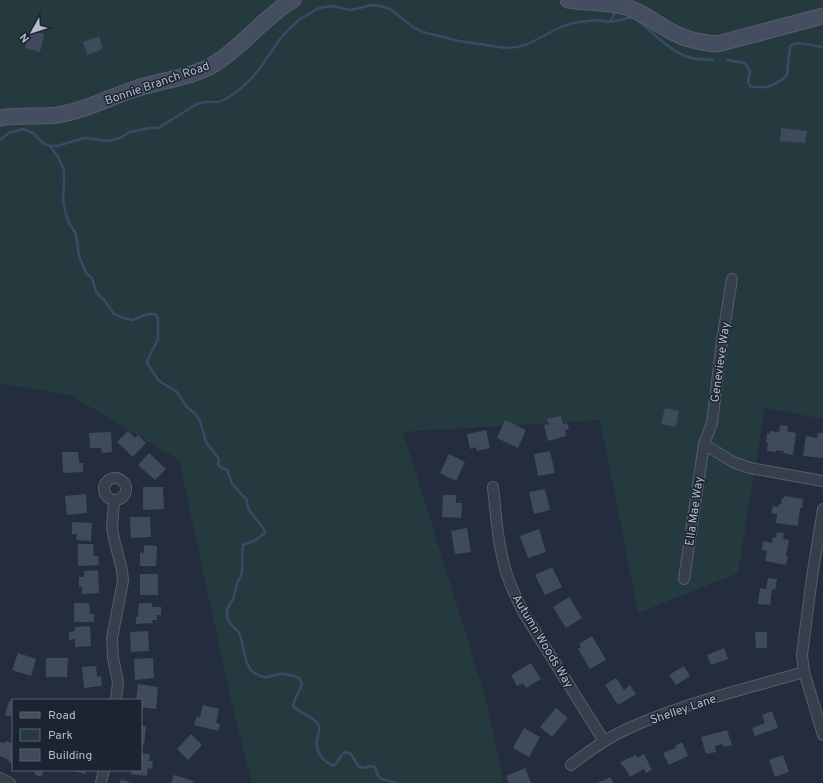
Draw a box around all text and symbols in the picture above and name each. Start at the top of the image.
north arrow [12,12,52,52]
text: N [17,30,33,45]
street label: Bonnie Branch Road [103,59,212,109]
street label: Genevieve Way [707,321,735,403]
street label: Ella Mae Way [682,475,708,547]
street label: Autumn Woods Way [508,592,576,691]
street label: Shelley Lane [648,691,718,729]
legend [12,699,142,771]
text: Road [48,708,76,724]
text: Park [48,728,73,744]
text: Building [48,748,92,764]

